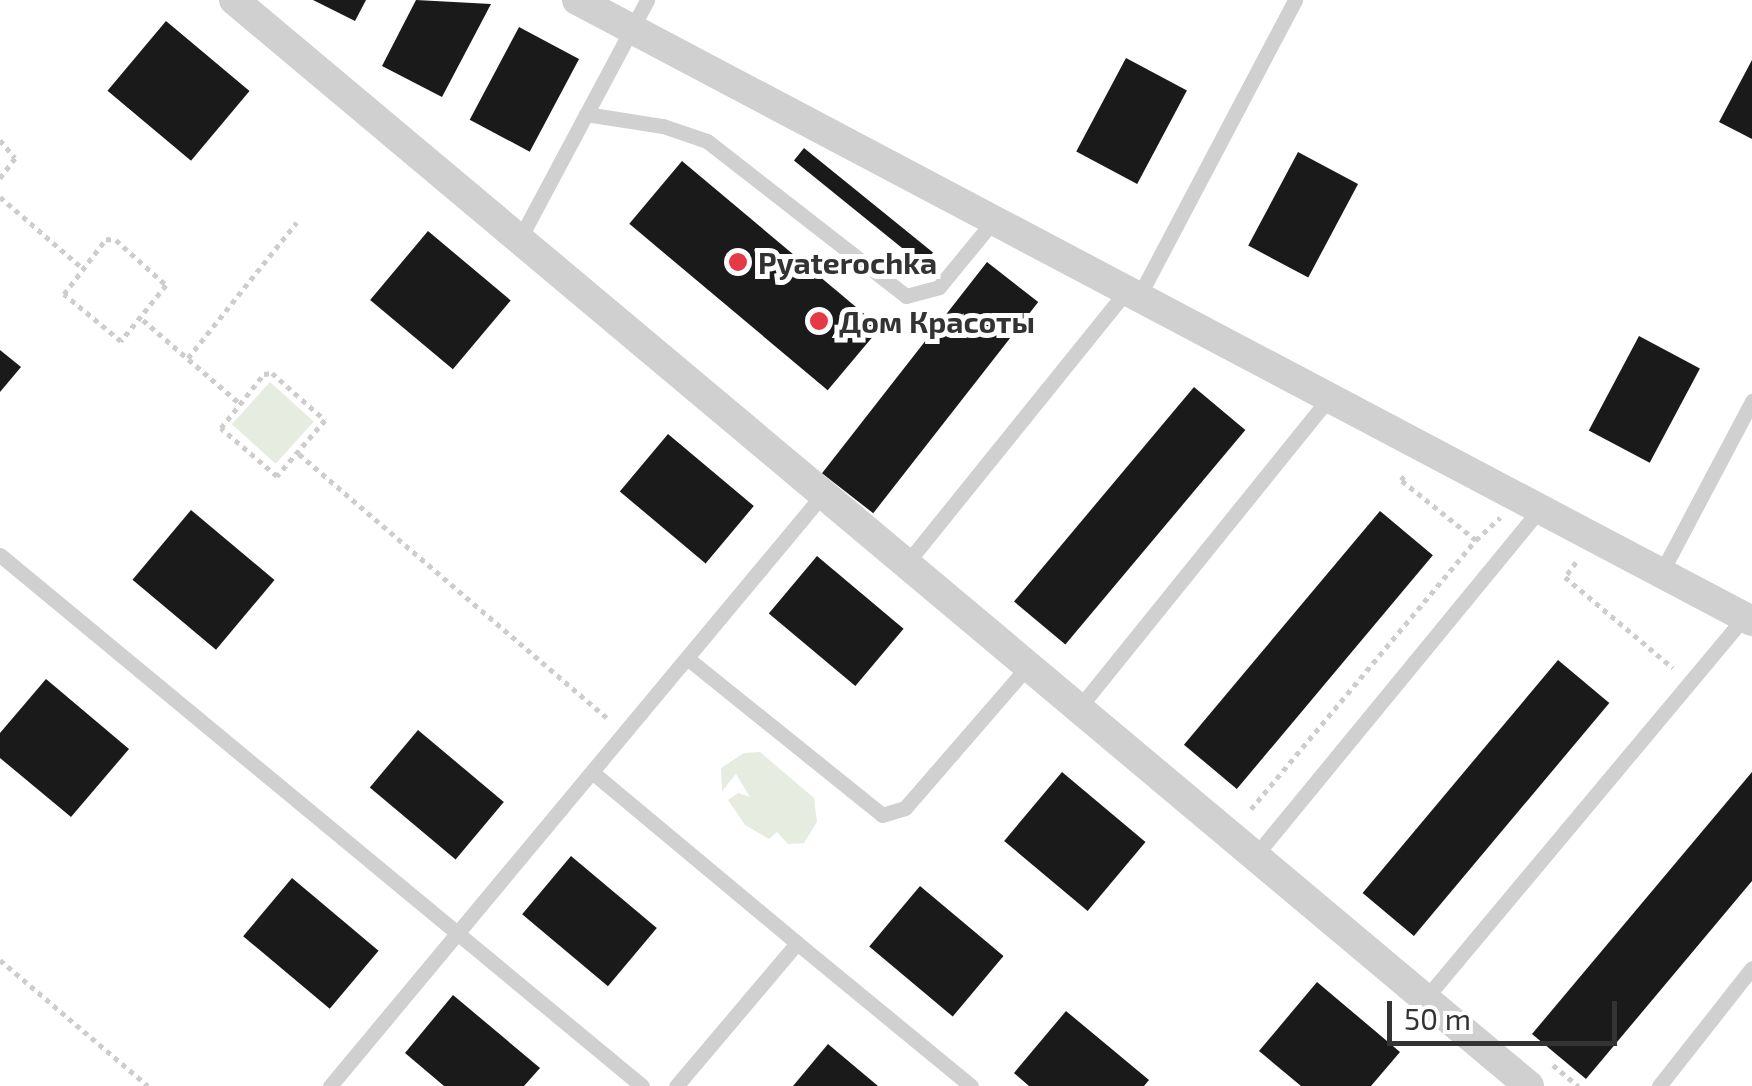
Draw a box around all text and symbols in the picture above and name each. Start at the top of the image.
place label: Pyaterochka [758,244,937,280]
marker: Pyaterochka [727,251,749,273]
place label: Дом Красоты [839,303,1035,339]
marker: Дом Красоты [808,310,830,332]
scale bar [1392,981,1622,1043]
text: 50 m [1404,1000,1471,1036]

